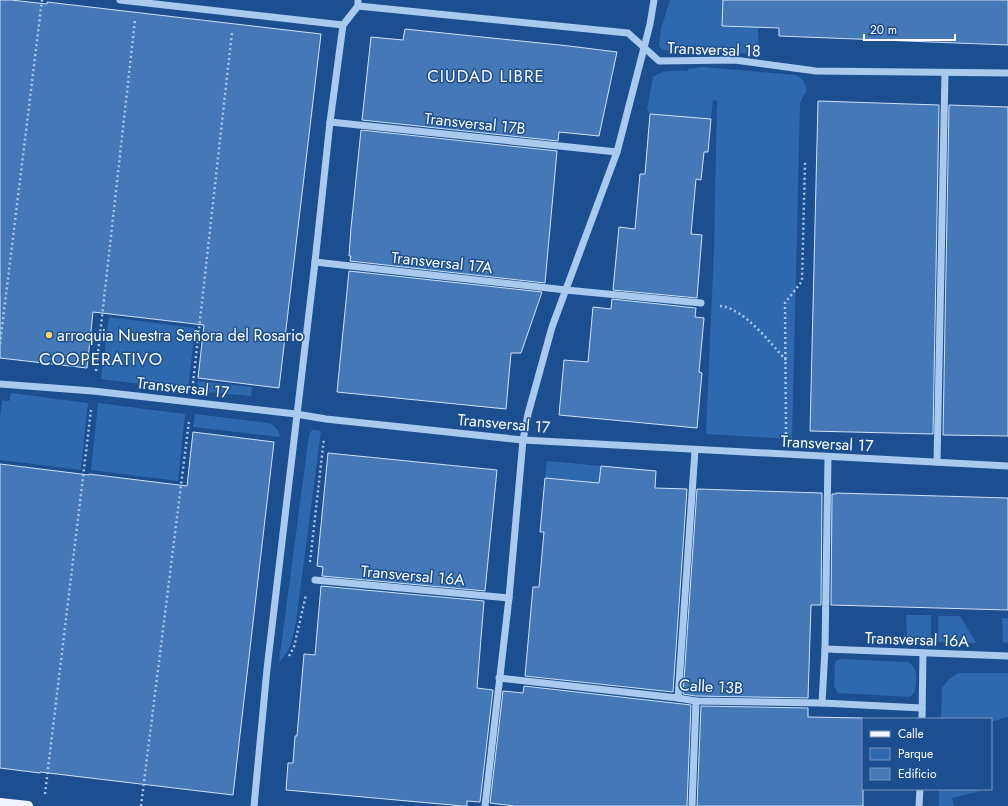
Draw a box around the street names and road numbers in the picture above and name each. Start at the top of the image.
street label: Transversal 18 [667,36,761,63]
street label: Transversal 17B [423,107,527,140]
street label: Transversal 17A [390,246,494,279]
street label: Transversal 17 [136,371,231,404]
street label: Transversal 17 [457,408,552,439]
street label: Transversal 17 [780,430,875,457]
street label: Transversal 16A [360,559,466,592]
street label: Transversal 16A [864,626,970,653]
street label: Calle 13B [678,673,744,700]

